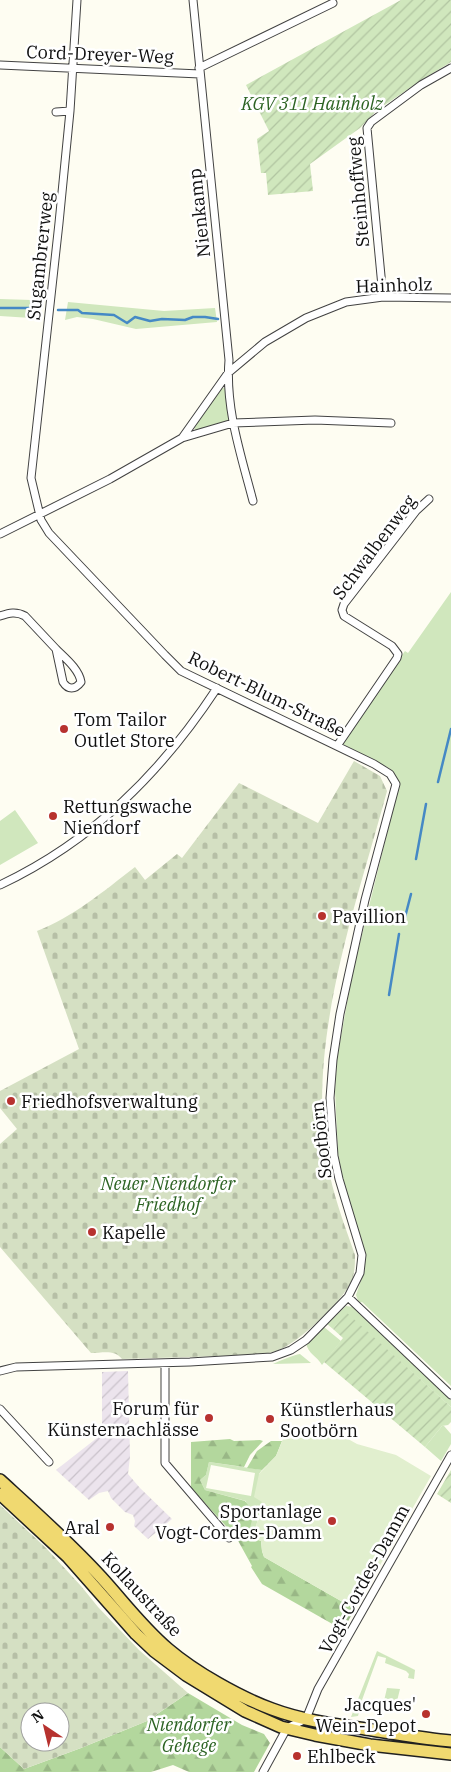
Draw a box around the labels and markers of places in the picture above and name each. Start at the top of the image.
place label: Tom Tailor Outlet Store [74,708,175,752]
marker: Tom Tailor Outlet Store [58,723,70,735]
place label: Rettungswache Niendorf [63,795,192,839]
marker: Rettungswache Niendorf [47,810,59,822]
place label: Pavillion [332,905,406,928]
marker: Pavillion [316,910,328,922]
place label: Friedhofsverwaltung [21,1090,198,1113]
marker: Friedhofsverwaltung [5,1095,17,1107]
place label: Kapelle [102,1221,166,1244]
marker: Kapelle [86,1226,98,1238]
place label: Forum für Künsternachlässe [47,1397,199,1441]
place label: Künstlerhaus Sootbörn [280,1398,394,1442]
marker: Forum für Künsternachlässe [203,1412,215,1424]
marker: Künstlerhaus Sootbörn [264,1413,276,1425]
place label: Sportanlage Vogt-Cordes-Damm [155,1500,322,1544]
marker: Sportanlage Vogt-Cordes-Damm [326,1515,338,1527]
place label: Aral [64,1516,100,1539]
marker: Aral [104,1521,116,1533]
place label: Jacques' Wein-Depot [315,1693,416,1737]
marker: Jacques' Wein-Depot [420,1708,432,1720]
place label: Ehlbeck [307,1745,376,1768]
marker: Ehlbeck [291,1750,303,1762]

